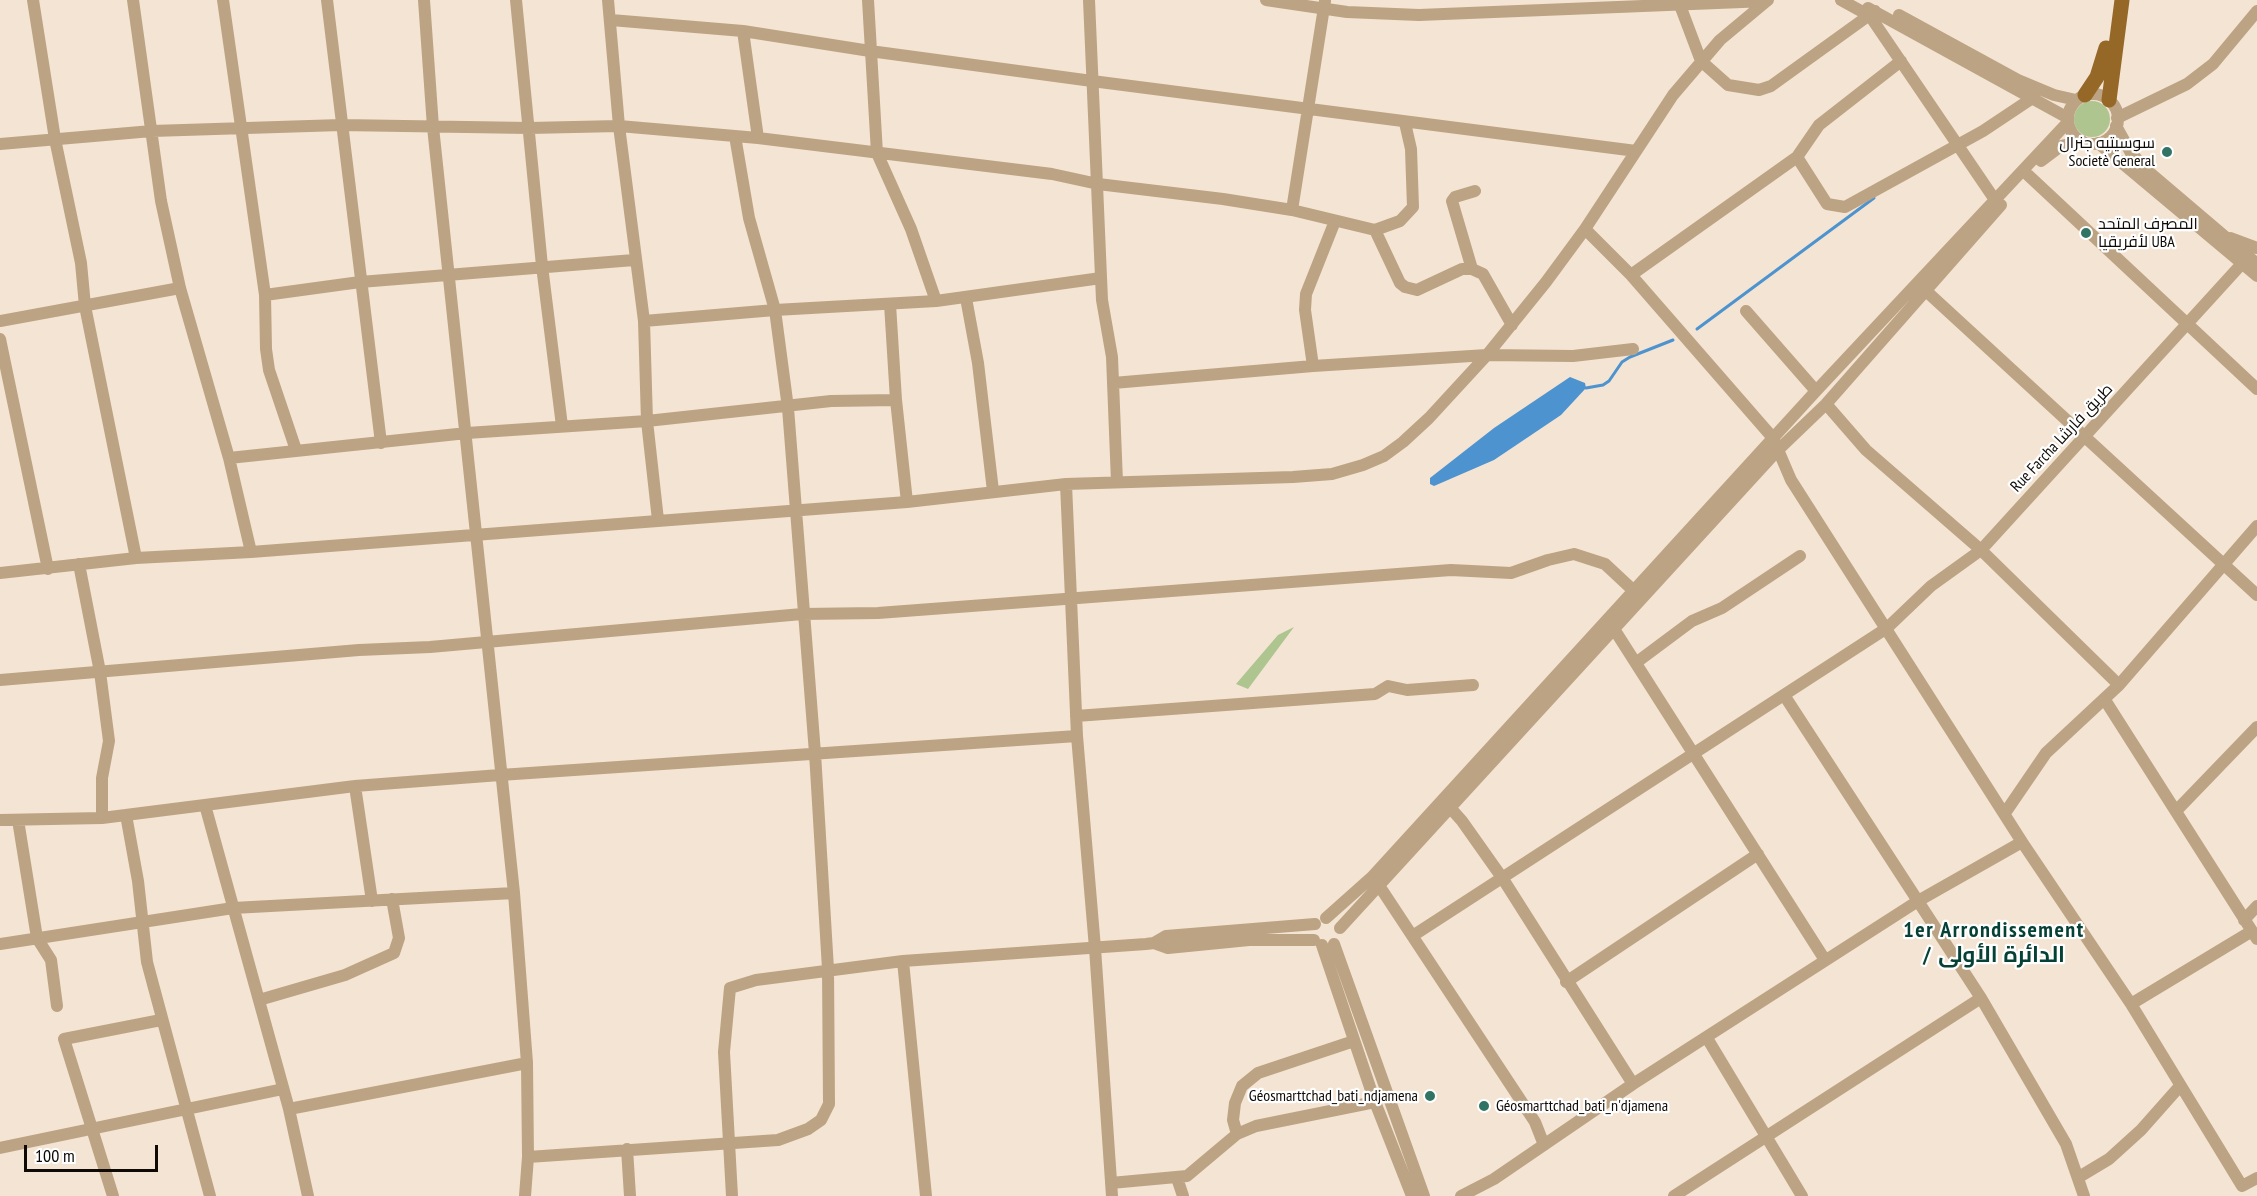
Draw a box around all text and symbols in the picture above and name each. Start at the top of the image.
place label: سوسيتيه جنرال Societè General [2059,133,2155,171]
marker: سوسيتيه جنرال Societè General [2160,145,2174,159]
place label: المصرف المتحد لأفريقيا UBA [2098,214,2198,252]
marker: المصرف المتحد لأفريقيا UBA [2079,226,2093,240]
street label: Rue Farcha طريق فارشا [2007,380,2117,496]
district label: 1er Arrondissement / الدائرة الأولى [1903,918,2085,969]
place label: Géosmarttchad_bati_ndjamena [1249,1086,1418,1106]
marker: Géosmarttchad_bati_ndjamena [1423,1089,1437,1103]
place label: Géosmarttchad_bati_n'djamena [1496,1096,1668,1116]
marker: Géosmarttchad_bati_n'djamena [1477,1099,1491,1113]
scale bar [27,1133,160,1171]
text: 100 m [35,1144,75,1167]

